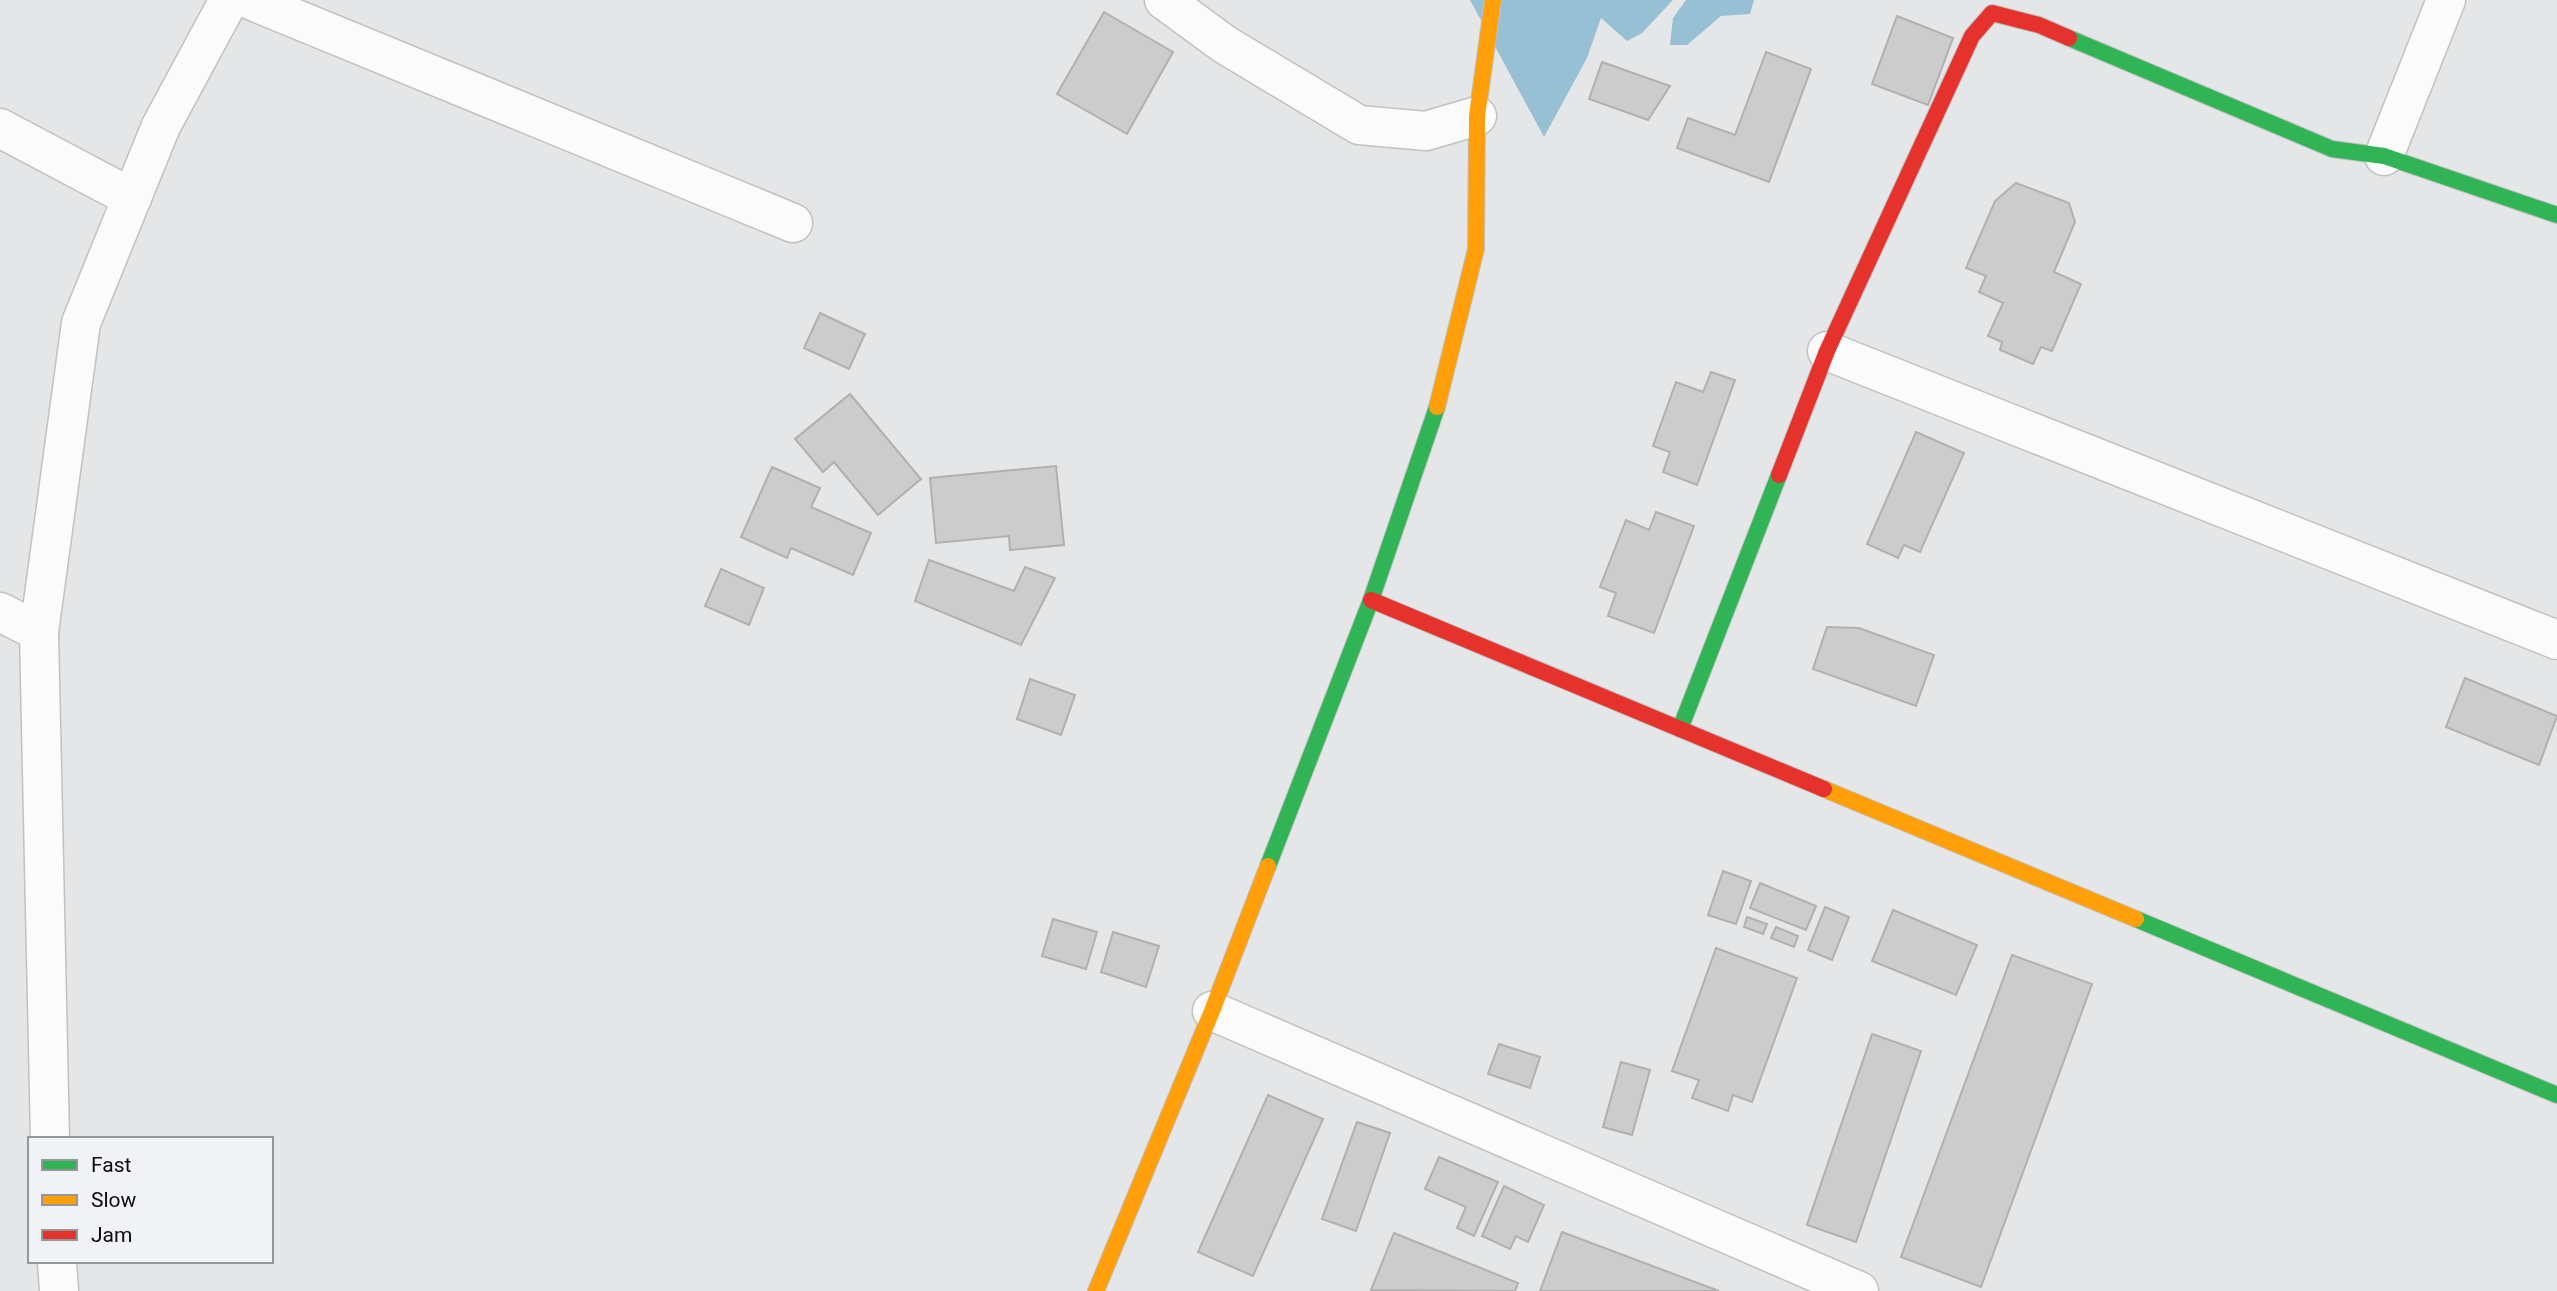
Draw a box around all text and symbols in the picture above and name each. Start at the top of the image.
legend [28,1137,273,1263]
text: Fast [91,1153,132,1177]
text: Slow [91,1188,137,1212]
text: Jam [91,1223,132,1247]

